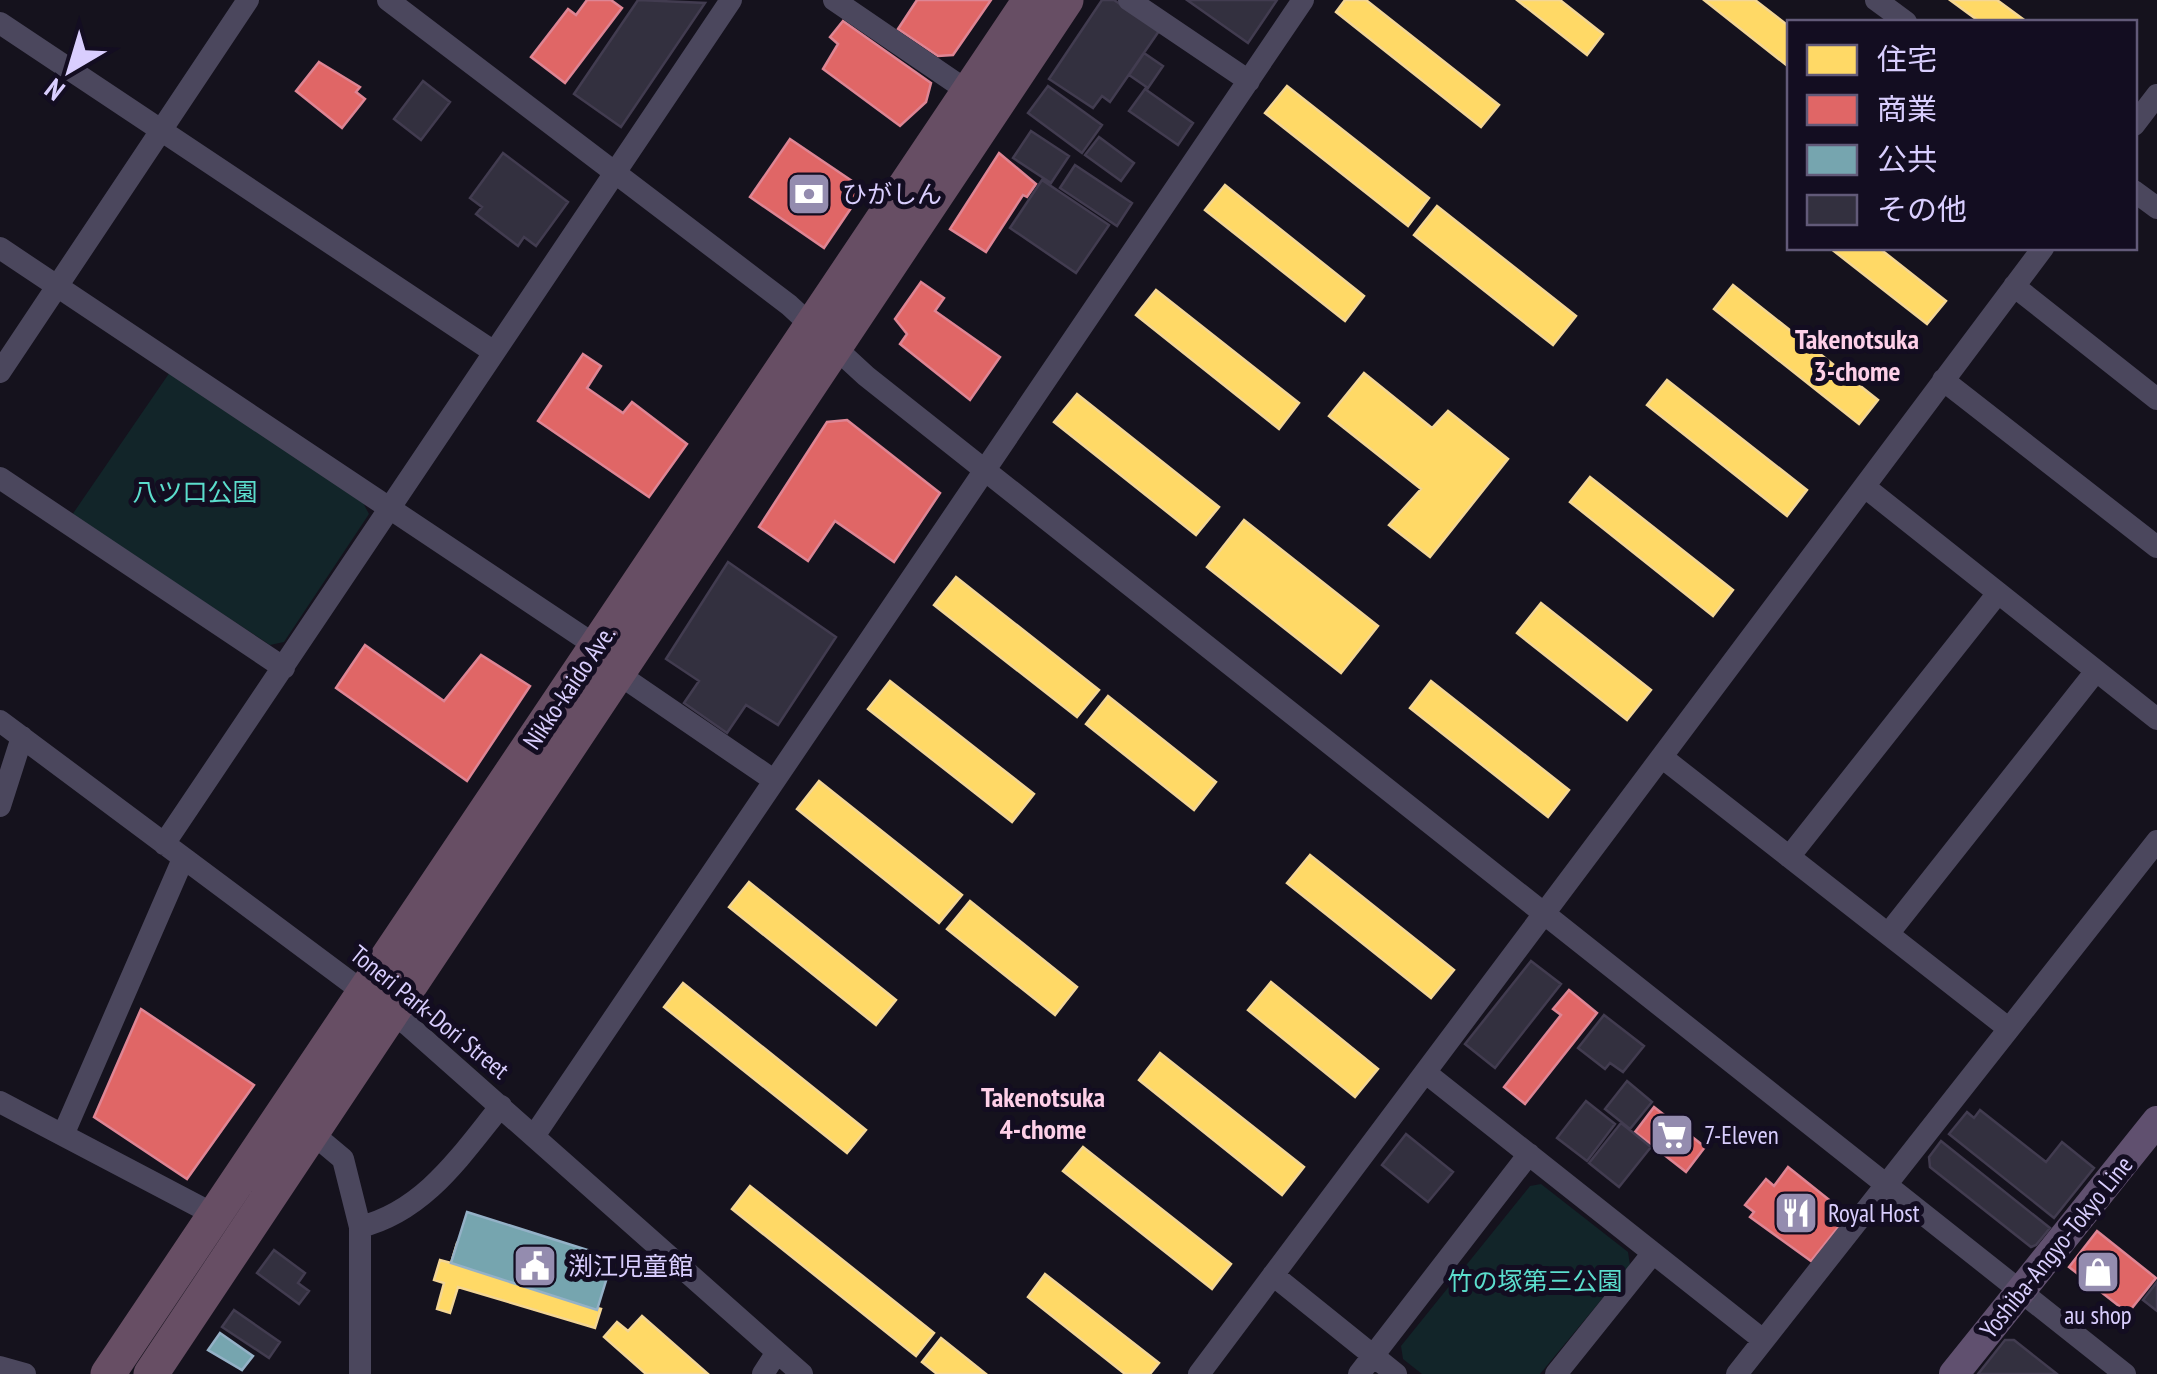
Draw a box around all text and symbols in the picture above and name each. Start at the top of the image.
north arrow [20,20,120,120]
legend [1787,20,2137,250]
text: 住宅 [1877,39,1937,78]
text: N [37,71,72,109]
text: 商業 [1877,89,1937,128]
text: 公共 [1877,139,1937,178]
bank icon: ひがしん [786,171,832,217]
place label: ひがしん [842,178,942,210]
text: その他 [1877,189,1967,228]
district label: Takenotsuka 3-chome [1795,320,1919,389]
park label: 八ツ口公園 [132,476,258,508]
street label: Nikko-kaido Ave. [516,619,622,755]
street label: Toneri Park-Dori Street [344,938,516,1086]
district label: Takenotsuka 4-chome [981,1078,1105,1147]
supermarket icon: 7-Eleven [1649,1112,1695,1158]
place label: 7-Eleven [1704,1119,1779,1151]
street label: Yoshiba-Angyo-Tokyo Line [1973,1149,2139,1345]
restaurant icon: Royal Host [1773,1190,1819,1236]
place label: Royal Host [1828,1197,1920,1229]
public building icon: 渕江児童館 [512,1243,558,1289]
shop icon: au shop [2075,1249,2121,1295]
place label: 渕江児童館 [568,1250,693,1282]
park label: 竹の塚第三公園 [1447,1265,1623,1297]
place label: au shop [2064,1299,2132,1331]

